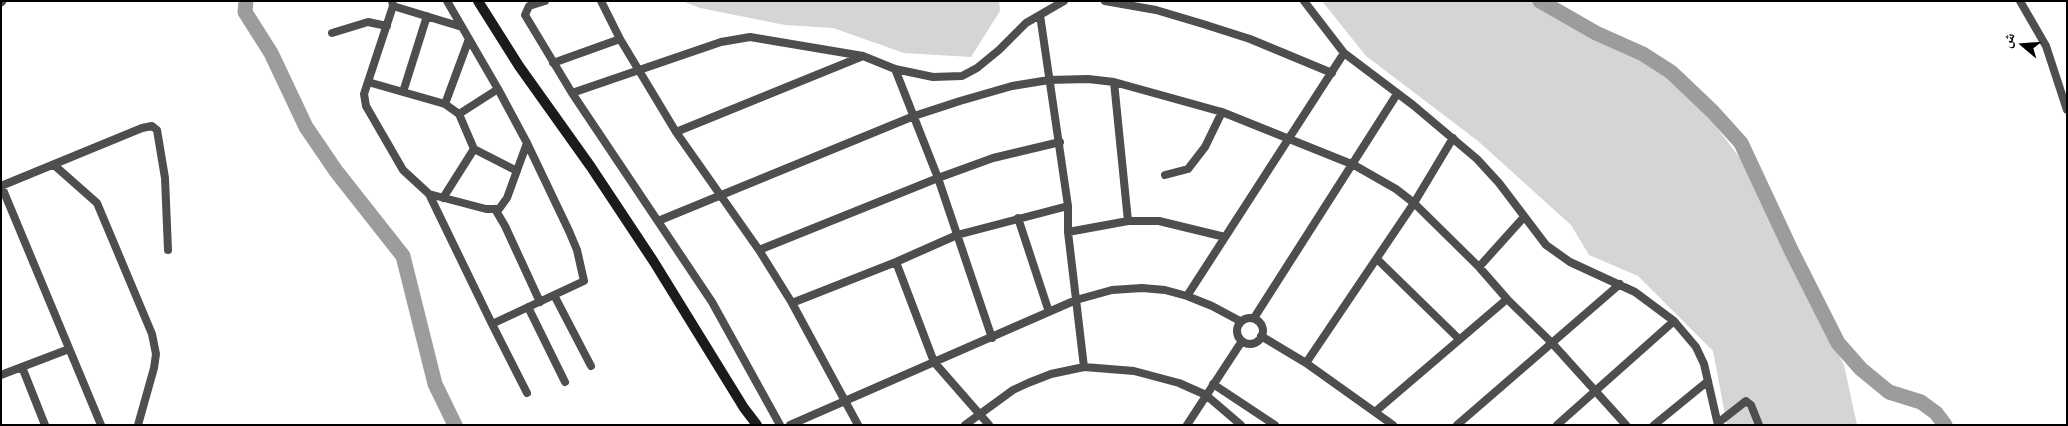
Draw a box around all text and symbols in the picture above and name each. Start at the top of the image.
north arrow [1998,20,2048,70]
text: ش [1998,31,2019,50]

